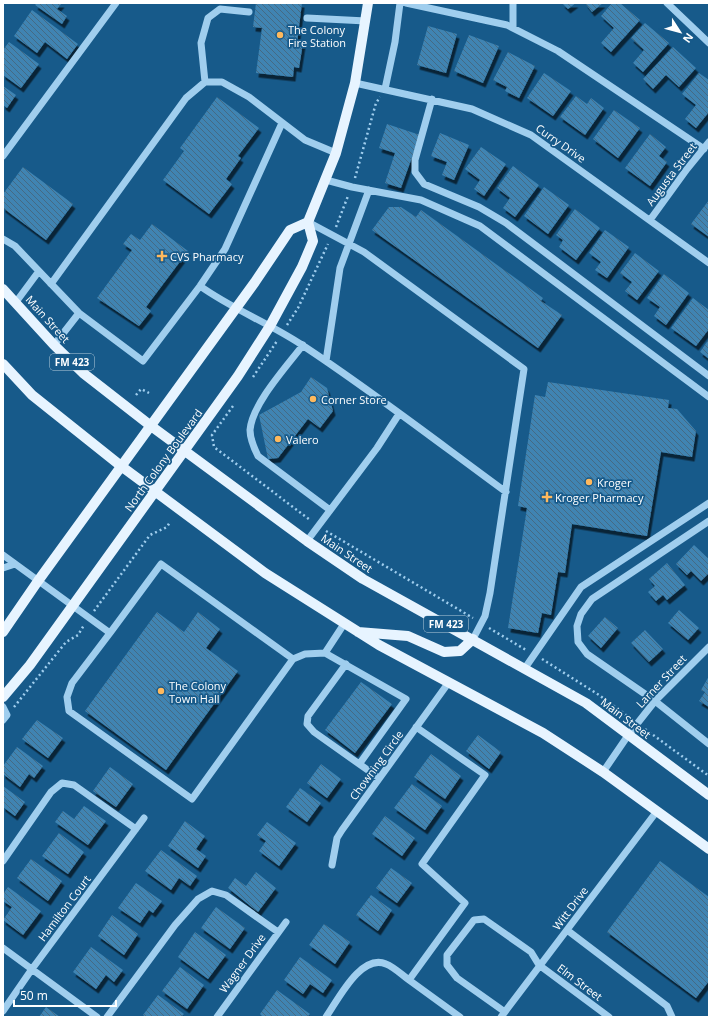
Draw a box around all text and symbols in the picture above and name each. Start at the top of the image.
north arrow [660,12,700,52]
place label: The Colony Fire Station [288,22,346,50]
marker: The Colony Fire Station [275,30,285,40]
text: N [680,30,697,46]
street label: Curry Drive [533,120,589,166]
street label: Augusta Street [642,139,700,209]
place label: CVS Pharmacy [170,249,244,264]
marker: CVS Pharmacy [157,251,167,261]
street label: Main Street [23,292,73,346]
road number: FM 423 [50,354,94,370]
place label: Corner Store [321,392,387,407]
marker: Corner Store [308,394,318,404]
street label: North Colony Boulevard [121,406,205,514]
place label: Valero [286,432,319,447]
marker: Valero [273,434,283,444]
place label: Kroger [597,475,632,490]
marker: Kroger [584,477,594,487]
place label: Kroger Pharmacy [555,490,644,505]
marker: Kroger Pharmacy [542,492,552,502]
street label: Main Street [318,530,376,576]
road number: FM 423 [424,616,468,632]
street label: Larner Street [633,651,690,711]
place label: The Colony Town Hall [169,678,227,706]
marker: The Colony Town Hall [156,686,166,696]
street label: Main Street [598,694,654,742]
street label: Chowning Circle [346,727,406,803]
street label: Hamilton Court [34,872,94,944]
street label: Witt Drive [549,883,591,933]
street label: Wagner Drive [216,930,268,996]
street label: Elm Street [554,960,606,1004]
scale bar [14,982,116,1008]
text: 50 m [20,987,48,1004]

